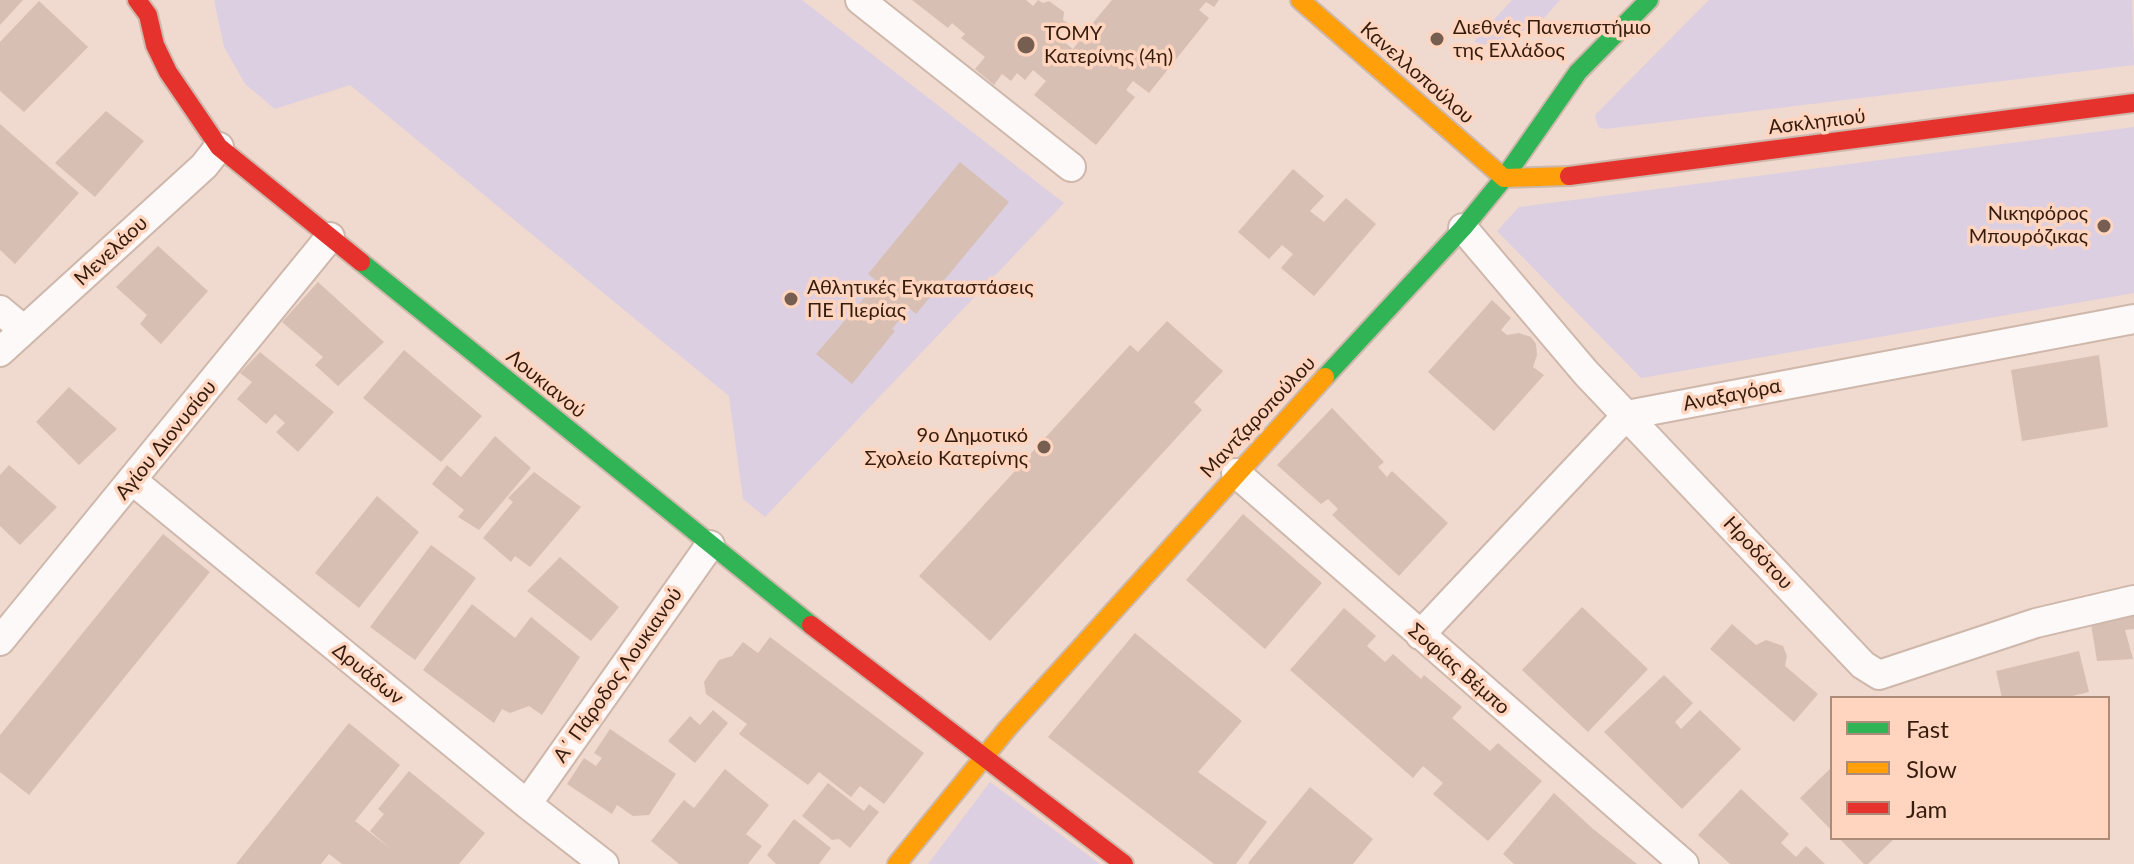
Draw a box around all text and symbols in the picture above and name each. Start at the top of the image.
place label: Διεθνές Πανεπιστήμιο της Ελλάδος [1453,16,1651,63]
street label: Κανελλοπούλου [1355,17,1479,129]
place label: ΤΟΜΥ Κατερίνης (4η) [1044,22,1173,69]
marker: Διεθνές Πανεπιστήμιο της Ελλάδος [1428,30,1446,48]
marker: ΤΟΜΥ Κατερίνης (4η) [1015,34,1037,56]
street label: Ασκληπιού [1767,104,1867,140]
place label: Νικηφόρος Μπουρόζικας [1969,202,2088,249]
street label: Μενελάου [69,211,153,291]
marker: Νικηφόρος Μπουρόζικας [2095,217,2113,235]
place label: Αθλητικές Εγκαταστάσεις ΠΕ Πιερίας [807,276,1033,323]
marker: Αθλητικές Εγκαταστάσεις ΠΕ Πιερίας [782,290,800,308]
street label: Λουκιανού [501,345,591,423]
street label: Μαντζαροπούλου [1196,351,1320,483]
street label: Αναξαγόρα [1681,374,1783,416]
street label: Αγίου Διονυσίου [111,375,221,505]
place label: 9ο Δημοτικό Σχολείο Κατερίνης [865,424,1028,471]
marker: 9ο Δημοτικό Σχολείο Κατερίνης [1035,438,1053,456]
street label: Ηροδότου [1718,512,1798,594]
street label: Α΄ Πάροδος Λουκιανού [548,583,688,767]
street label: Σοφίας Βέμπο [1403,618,1515,720]
street label: Δρυάδων [328,638,408,710]
legend [1830,696,2110,840]
text: Fast [1906,714,1949,743]
text: Slow [1906,754,1957,783]
text: Jam [1906,794,1947,823]

